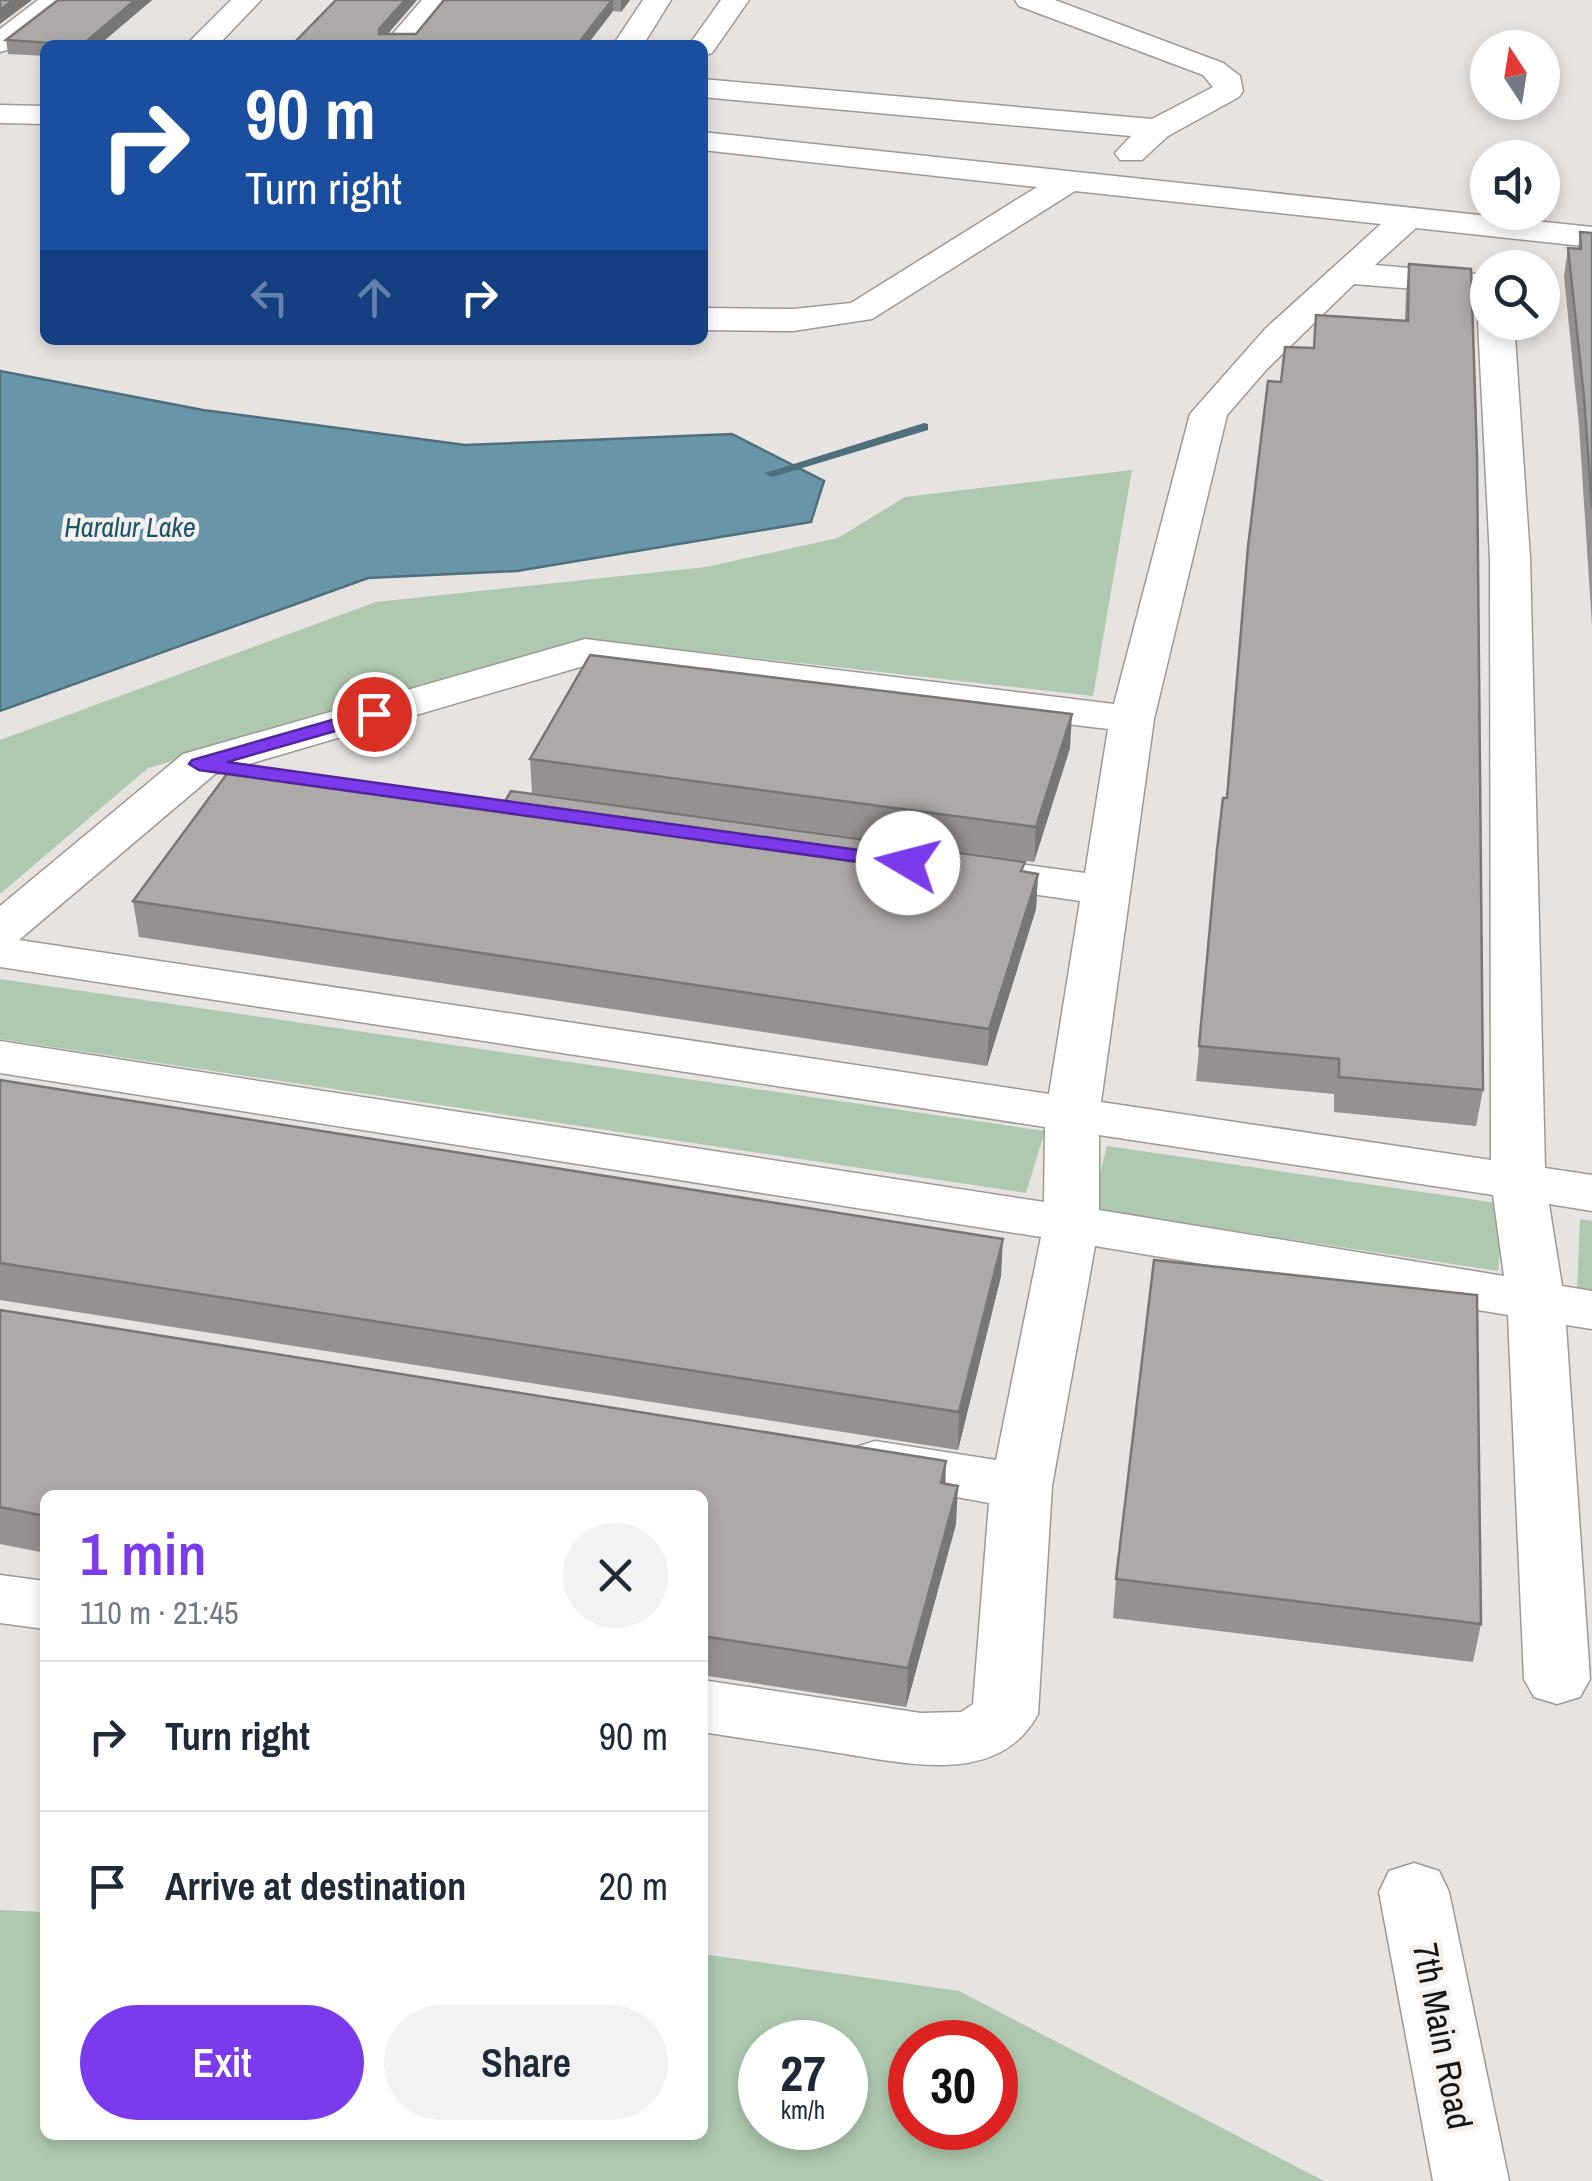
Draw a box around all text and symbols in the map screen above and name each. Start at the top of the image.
north arrow [1470,30,1560,120]
map controls [1470,30,1560,340]
text: 90 m [245,67,376,161]
icon: right [80,80,210,210]
button: sound [1470,140,1560,230]
text: Turn right [245,157,402,218]
button: search [1470,250,1560,340]
icon: left [242,270,297,325]
icon: ahead [347,270,402,325]
icon: right [452,270,507,325]
water label: Haralur Lake [64,508,196,546]
pin [332,672,417,757]
icon: arrive [347,687,402,742]
position arrow [856,811,960,915]
text: 1 min [80,1513,207,1594]
button: close [563,1523,668,1628]
text: 110 m · 21:45 [80,1591,239,1634]
icon: right [80,1709,135,1764]
text: Turn right [165,1711,310,1762]
text: 90 m [599,1711,668,1762]
icon: arrive [80,1859,135,1914]
text: Arrive at destination [165,1861,466,1912]
text: 20 m [599,1861,668,1912]
street label: 7th Main Road [1402,1939,1484,2133]
button: Exit [80,2005,364,2120]
button: Share [384,2005,668,2120]
speed limit sign: 30 [888,2020,1018,2150]
text: 27 [780,2039,826,2107]
text: km/h [781,2093,825,2127]

